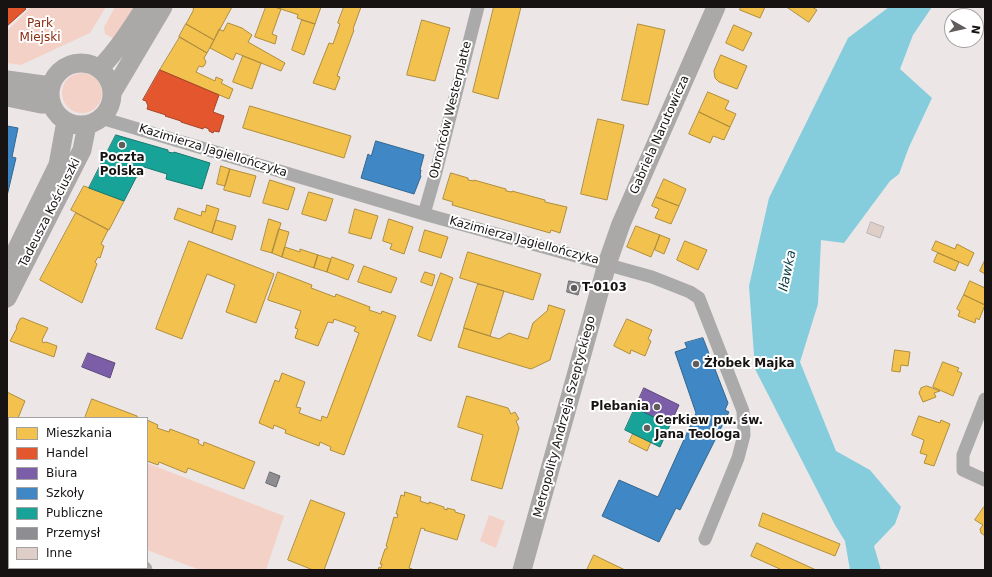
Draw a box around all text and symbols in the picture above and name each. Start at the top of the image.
north arrow [944,8,984,48]
park label: Park Miejski [20,17,60,45]
text: N [968,24,982,35]
street label: Obrońców Westerplatte [427,40,475,180]
street label: Gabriela Narutowicza [627,73,693,197]
street label: Kazimierza Jagiellończyka [137,122,289,180]
marker: Poczta Polska [117,140,127,150]
place label: Poczta Polska [100,151,144,179]
street label: Tadeusza Kościuszki [16,156,84,270]
street label: Kazimierza Jagiellończyka [448,214,600,268]
water label: Iławka [776,249,800,293]
place label: T-0103 [582,281,627,295]
marker: T-0103 [569,283,579,293]
street label: Metropolity Andrzeja Szeptyckiego [531,315,599,519]
place label: Żłobek Majka [704,357,795,371]
marker: Żłobek Majka [691,359,701,369]
place label: Plebania [591,400,649,414]
marker: Plebania [652,402,662,412]
place label: Cerkiew pw. św. Jana Teologa [655,414,763,442]
legend [8,417,148,569]
marker: Cerkiew pw. św. Jana Teologa [642,423,652,433]
text: Mieszkania [46,426,112,440]
text: Handel [46,446,88,460]
text: Biura [46,466,77,480]
text: Szkoły [46,486,84,500]
text: Publiczne [46,506,103,520]
text: Przemysł [46,526,100,540]
text: Inne [46,546,72,560]

